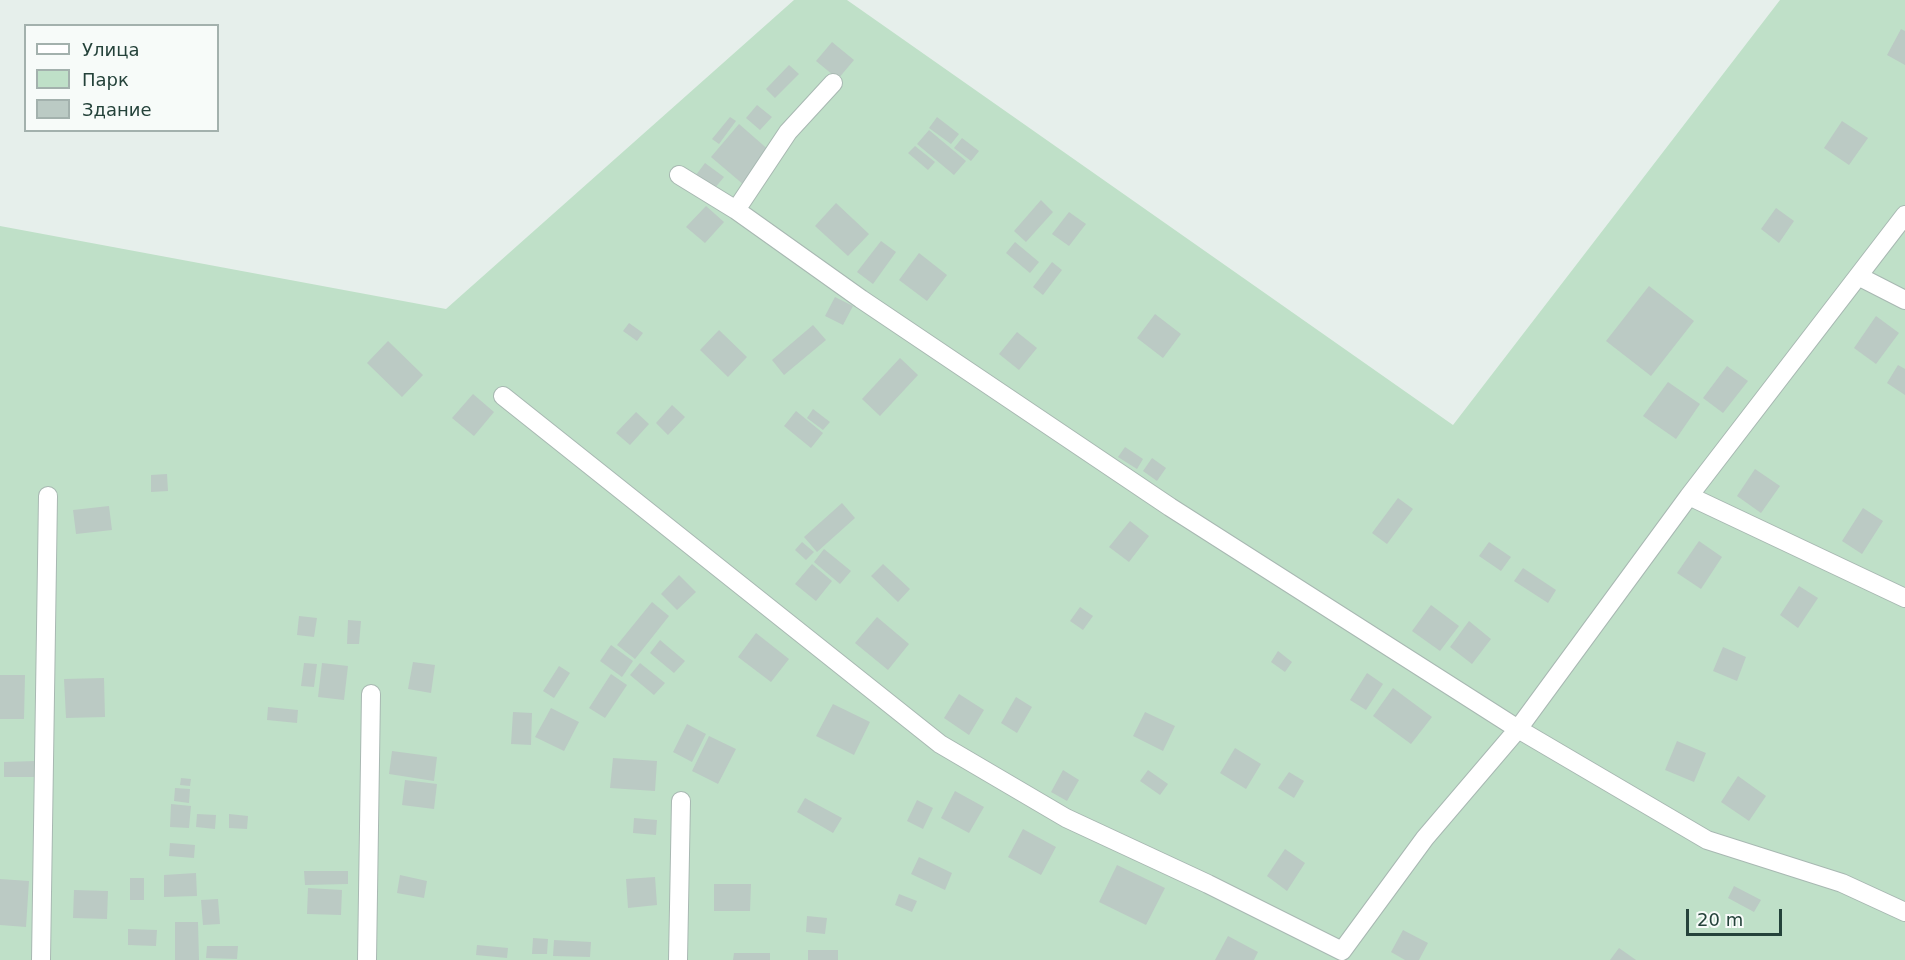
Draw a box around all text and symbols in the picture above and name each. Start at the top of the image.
legend [24,24,219,132]
text: Улица [82,39,139,60]
text: Парк [82,69,129,90]
text: Здание [82,99,152,120]
scale bar [1689,897,1785,935]
text: 20 m [1697,909,1743,930]

